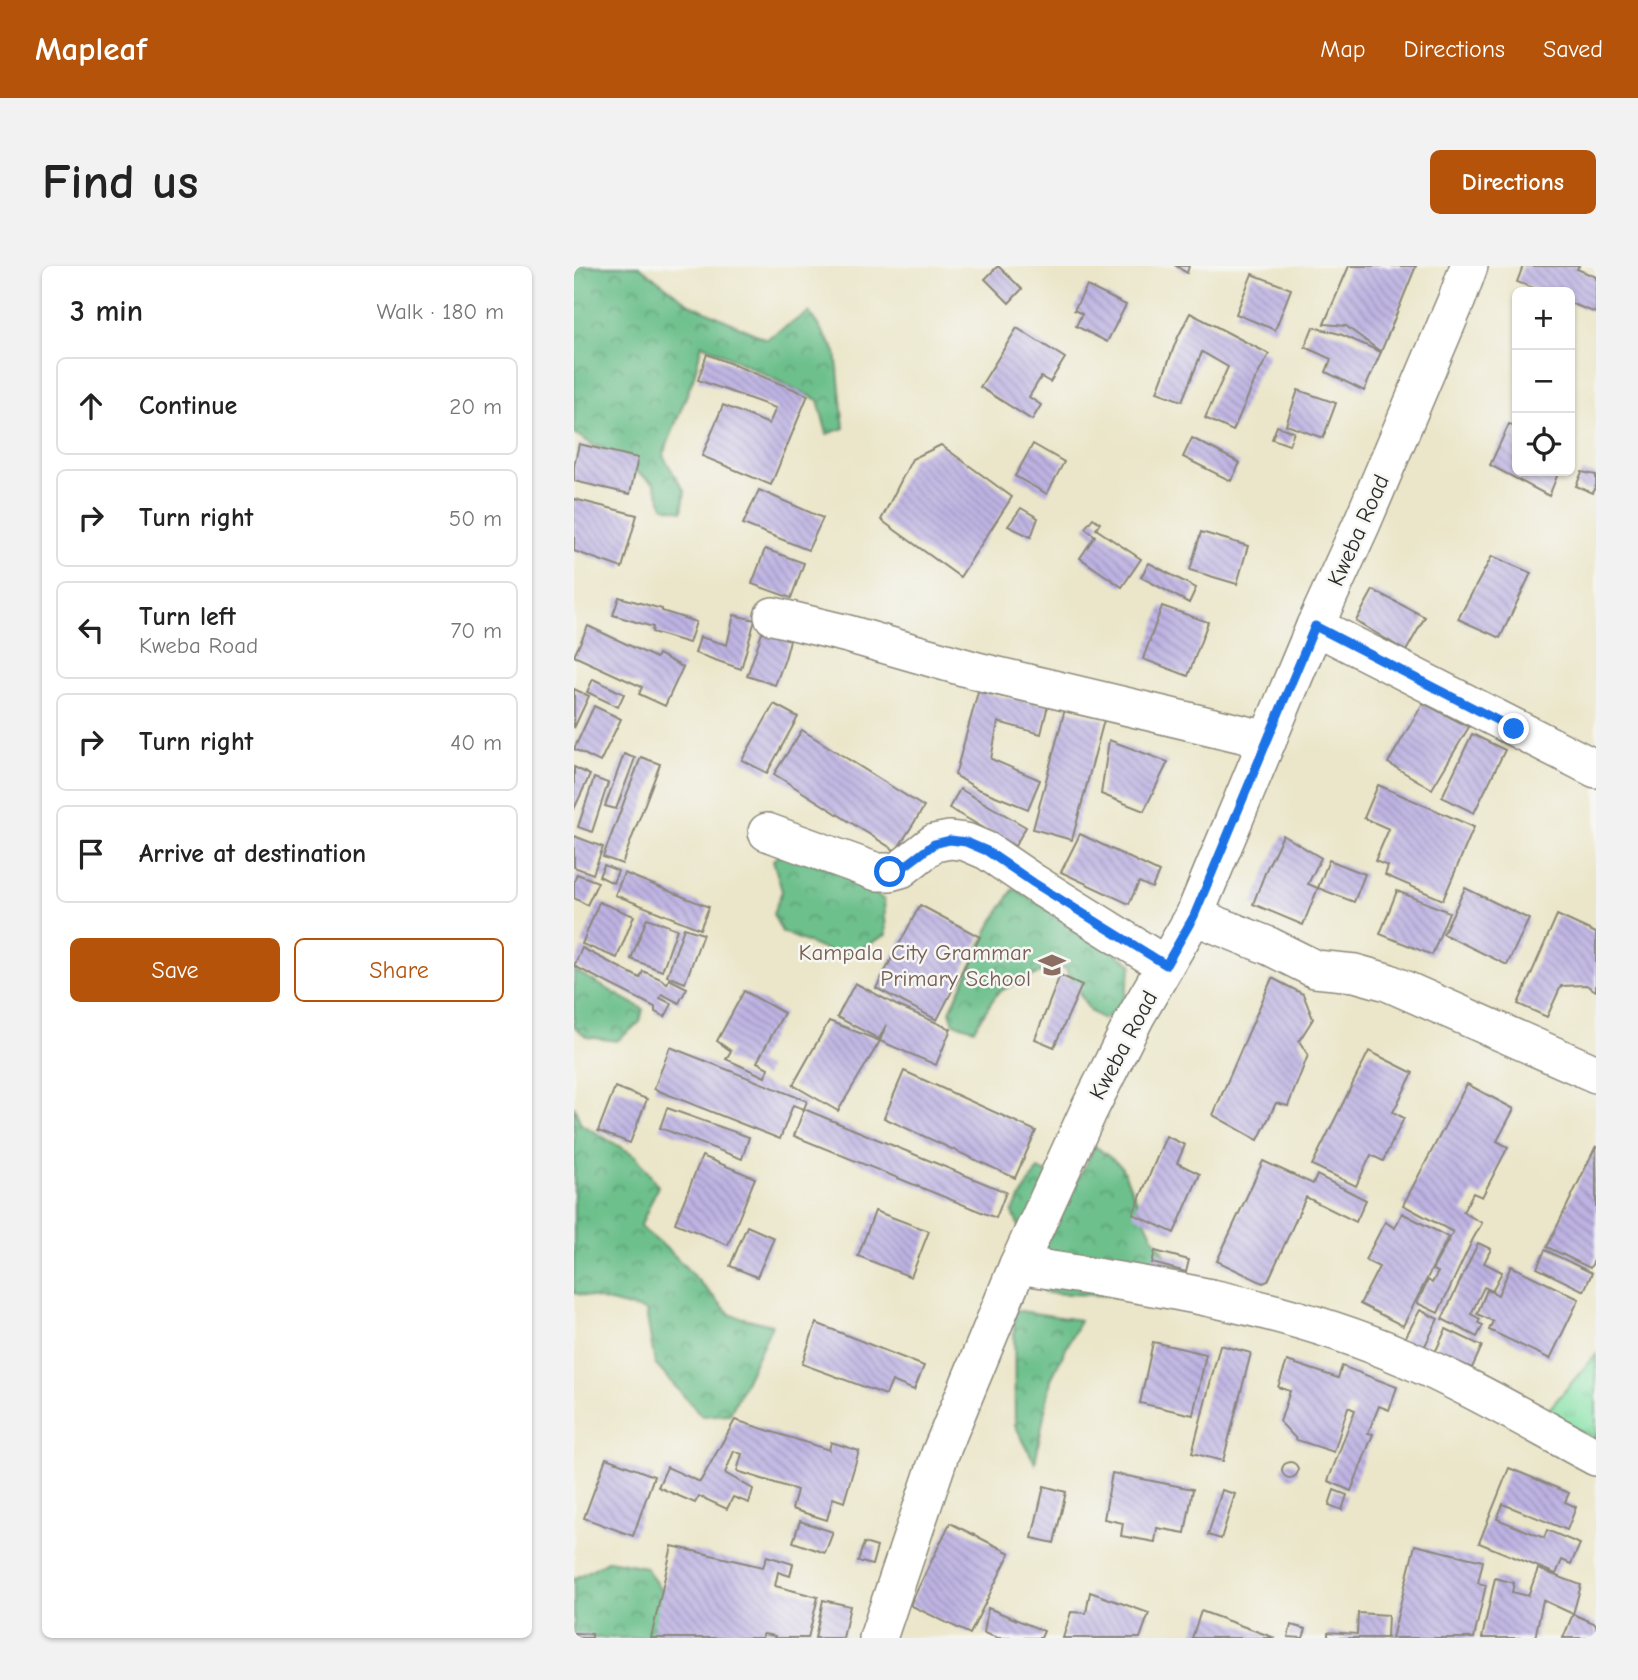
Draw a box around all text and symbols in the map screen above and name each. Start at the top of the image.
text: Mapleaf [35,30,147,68]
text: Map [1320,35,1366,63]
text: Directions [1404,35,1505,63]
text: Saved [1543,35,1603,63]
button: Directions [1430,150,1596,214]
text: Find us [42,154,198,210]
map controls [1512,287,1575,476]
button: + [1512,287,1575,350]
text: 3 min [70,294,143,329]
text: Walk · 180 m [377,298,504,325]
button: − [1512,350,1575,413]
icon: ahead [72,387,110,425]
text: Continue [139,391,237,421]
text: 20 m [449,393,502,420]
button: locate [1512,413,1575,476]
street label: Kweba Road [1322,470,1395,590]
icon: right [72,499,110,537]
text: Turn right [139,503,253,533]
text: 50 m [449,505,502,532]
text: Turn left [139,602,236,632]
icon: left [72,611,110,649]
text: 70 m [450,617,502,644]
text: Kweba Road [139,632,258,659]
route end [1498,713,1529,744]
icon: right [72,723,110,761]
text: Turn right [139,727,253,757]
text: 40 m [450,729,502,756]
icon: arrive [72,835,110,873]
text: Arrive at destination [139,839,366,869]
route start [874,856,905,887]
button: Save [70,938,280,1002]
button: Share [294,938,504,1002]
place label: Kampala City Grammar Primary School [799,939,1032,992]
school or university icon: Kampala City Grammar Primary School [1037,950,1067,980]
street label: Kweba Road [1084,986,1163,1104]

